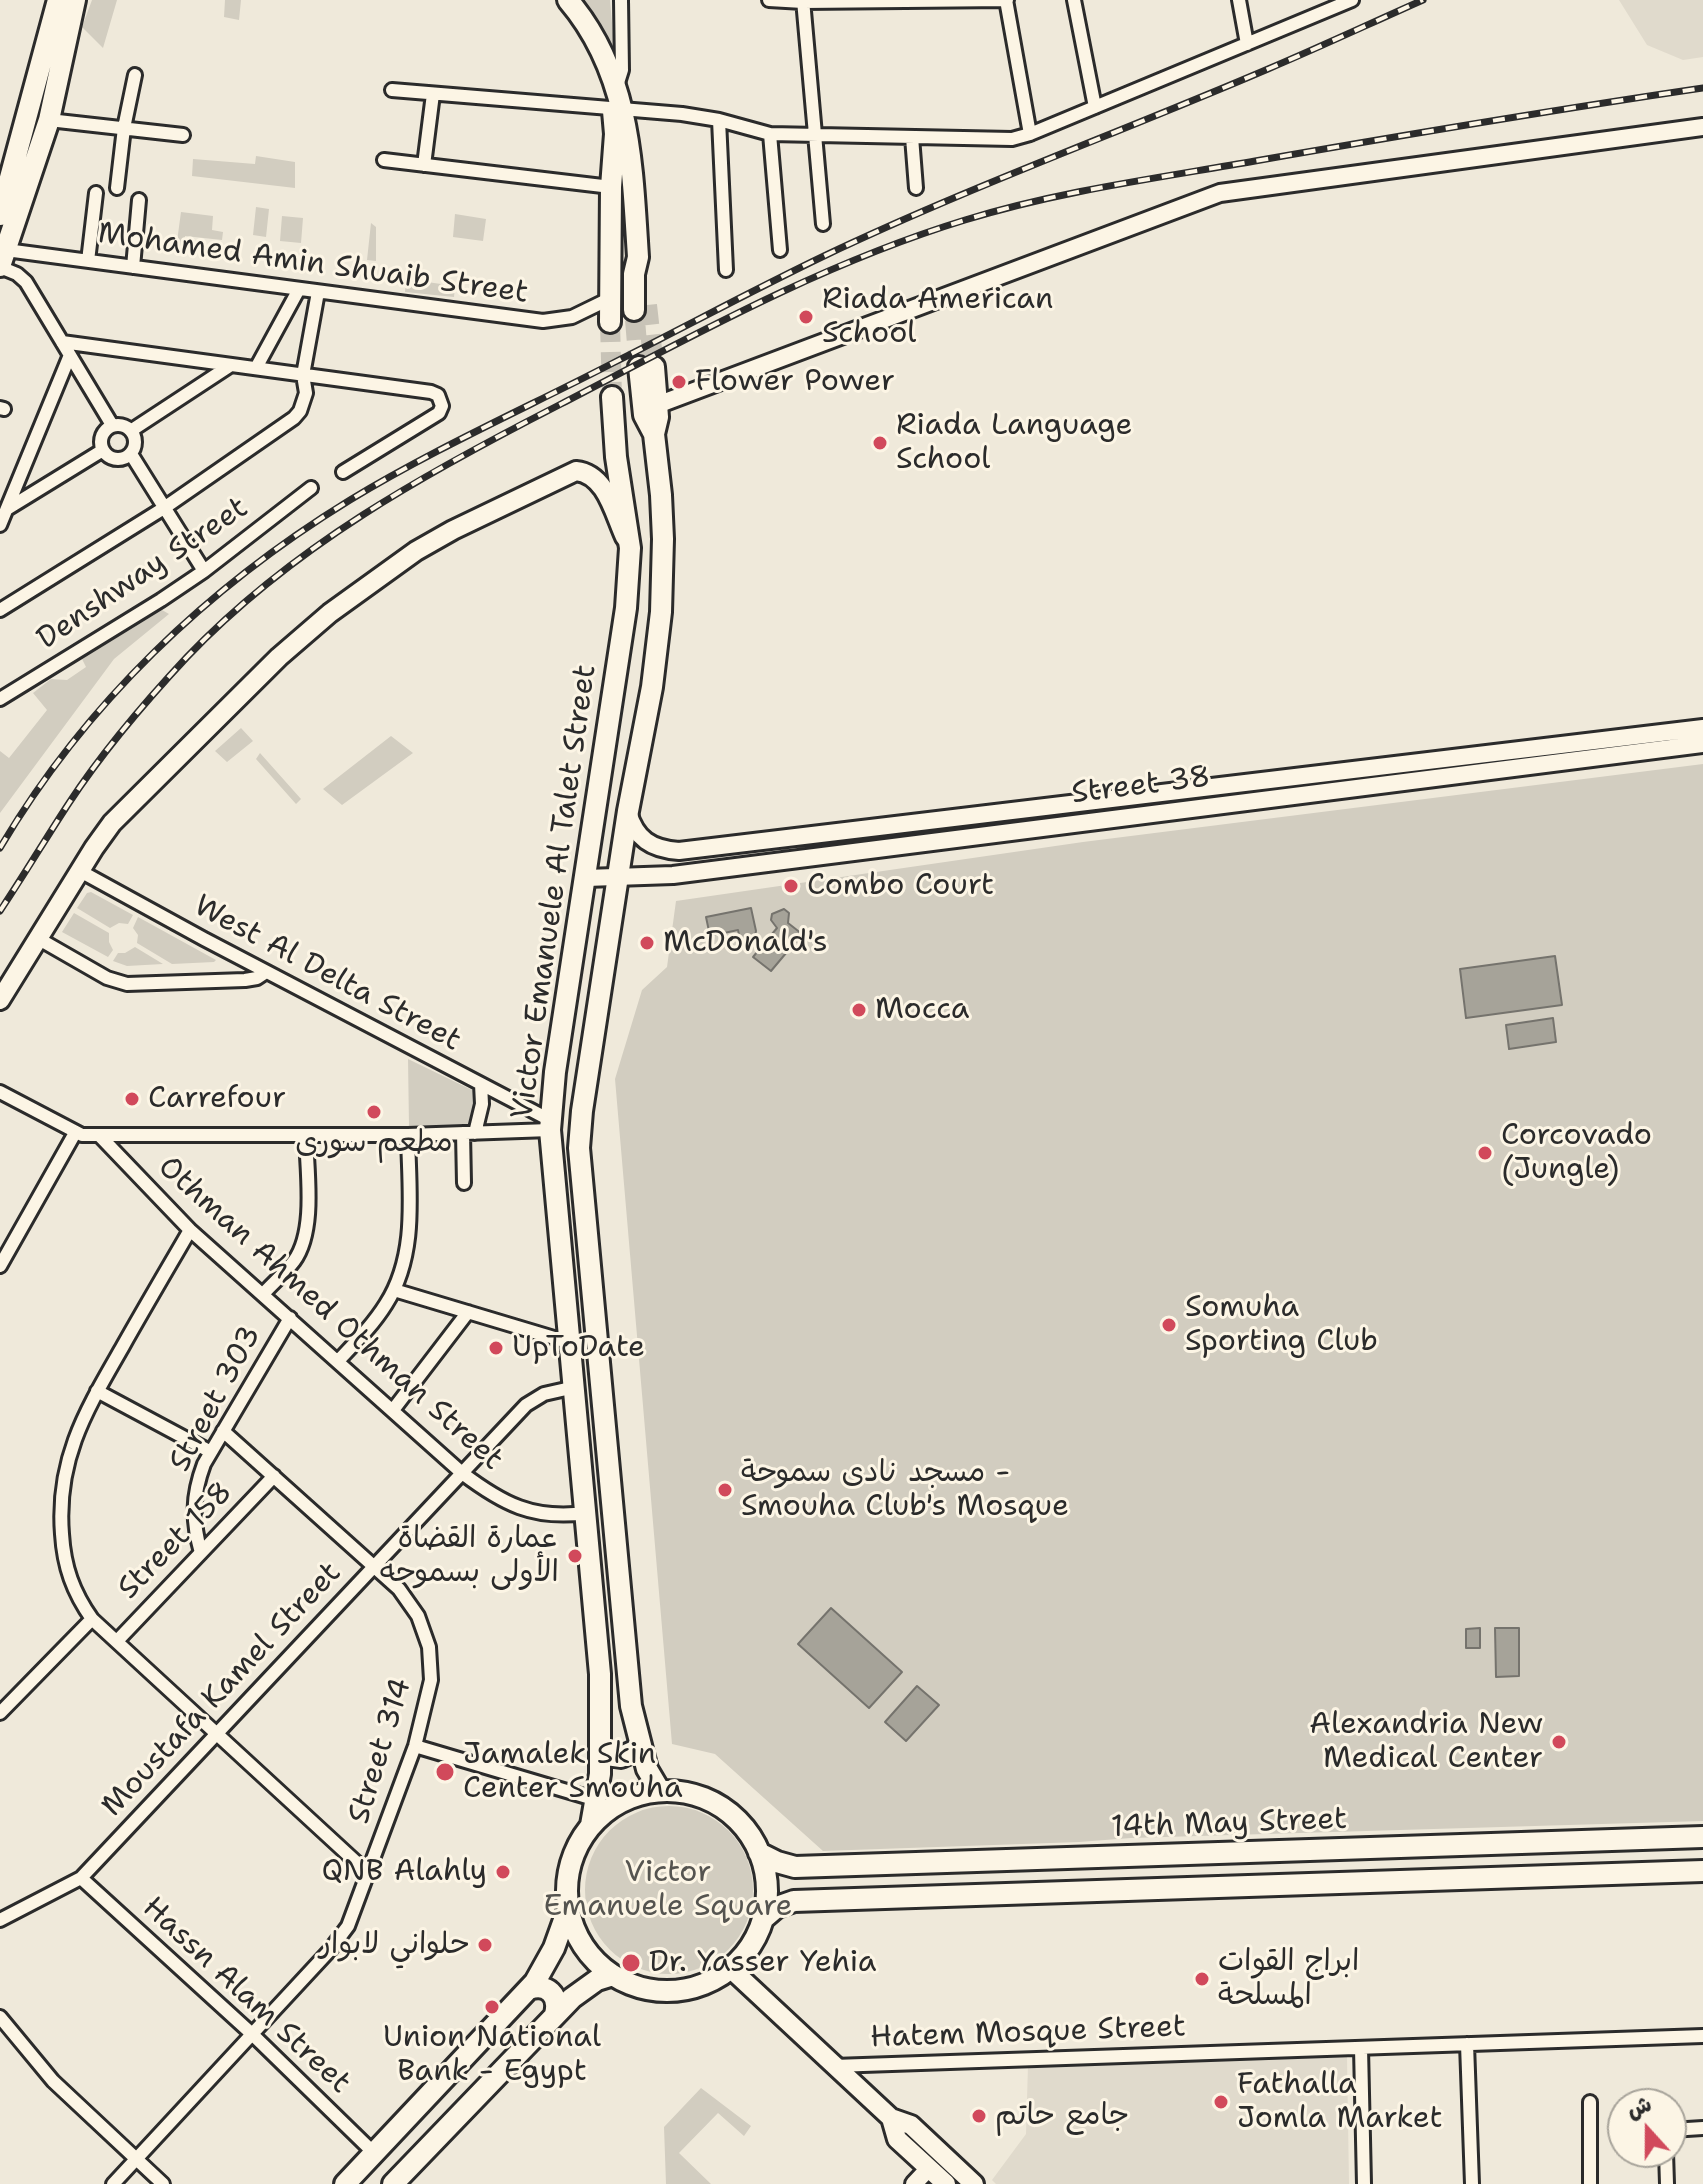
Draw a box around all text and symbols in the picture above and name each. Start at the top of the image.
street label: Mohamed Amin Shuaib Street [96,216,530,312]
place label: Riada American School [822,282,1053,352]
marker: Riada American School [797,308,815,326]
place label: Flower Power [695,364,895,400]
marker: Flower Power [670,373,688,391]
place label: Riada Language School [896,408,1133,478]
marker: Riada Language School [871,434,889,452]
street label: Denshway Street [31,490,255,658]
street label: Victor Emanuele Al Talet Street [505,662,605,1122]
street label: Street 38 [1070,760,1212,812]
place label: Combo Court [807,868,994,904]
marker: Combo Court [782,877,800,895]
street label: West Al Delta Street [187,888,467,1060]
place label: McDonald's [663,925,828,961]
marker: McDonald's [638,934,656,952]
place label: Mocca [875,992,969,1028]
marker: Mocca [850,1001,868,1019]
place label: Carrefour [148,1081,286,1117]
marker: Carrefour [123,1090,141,1108]
marker: مطعم سورى [365,1103,383,1121]
place label: Corcovado (Jungle) [1501,1118,1652,1188]
place label: مطعم سورى [295,1125,453,1161]
marker: Corcovado (Jungle) [1476,1144,1494,1162]
street label: Othman Ahmed Othman Street [150,1150,510,1478]
place label: Somuha Sporting Club [1185,1290,1378,1360]
marker: Somuha Sporting Club [1160,1316,1178,1334]
street label: Street 303 [163,1320,269,1478]
place label: UpToDate [512,1330,645,1366]
marker: UpToDate [487,1339,505,1357]
place label: مسجد نادى سموحة - Smouha Club's Mosque [741,1455,1069,1526]
street label: Street 158 [111,1475,241,1607]
marker: مسجد نادى سموحة - Smouha Club's Mosque [716,1481,734,1499]
place label: عمارة القضاة الأولى بسموحه [380,1521,559,1592]
marker: عمارة القضاة الأولى بسموحه [566,1547,584,1565]
street label: Moustafa Kamel Street [95,1555,349,1825]
street label: Street 314 [342,1674,420,1828]
place label: Alexandria New Medical Center [1309,1707,1543,1778]
marker: Alexandria New Medical Center [1550,1733,1568,1751]
place label: Jamalek Skin Center Smouha [463,1737,683,1808]
marker: Jamalek Skin Center Smouha [434,1761,456,1783]
street label: 14th May Street [1110,1802,1348,1846]
place label: QNB Alahly [321,1854,487,1890]
park label: Victor Emanuele Square [544,1855,792,1926]
marker: QNB Alahly [494,1863,512,1881]
street label: Hassn Alam Street [135,1890,357,2102]
place label: حلواني لابوار [320,1927,469,1963]
marker: حلواني لابوار [476,1936,494,1954]
place label: ابراج القوات المسلحة [1218,1944,1359,2014]
place label: Dr. Yasser Yehia [649,1945,876,1981]
marker: Dr. Yasser Yehia [620,1952,642,1974]
marker: ابراج القوات المسلحة [1193,1970,1211,1988]
marker: Union National Bank - Egypt [483,1998,501,2016]
street label: Hatem Mosque Street [870,2010,1186,2056]
place label: Union National Bank - Egypt [383,2020,601,2090]
place label: Fathalla Jomla Market [1237,2067,1442,2138]
north arrow [1607,2088,1687,2168]
text: ش [1622,2089,1655,2125]
marker: Fathalla Jomla Market [1212,2093,1230,2111]
place label: جامع حاتم [995,2098,1129,2134]
marker: جامع حاتم [970,2107,988,2125]

